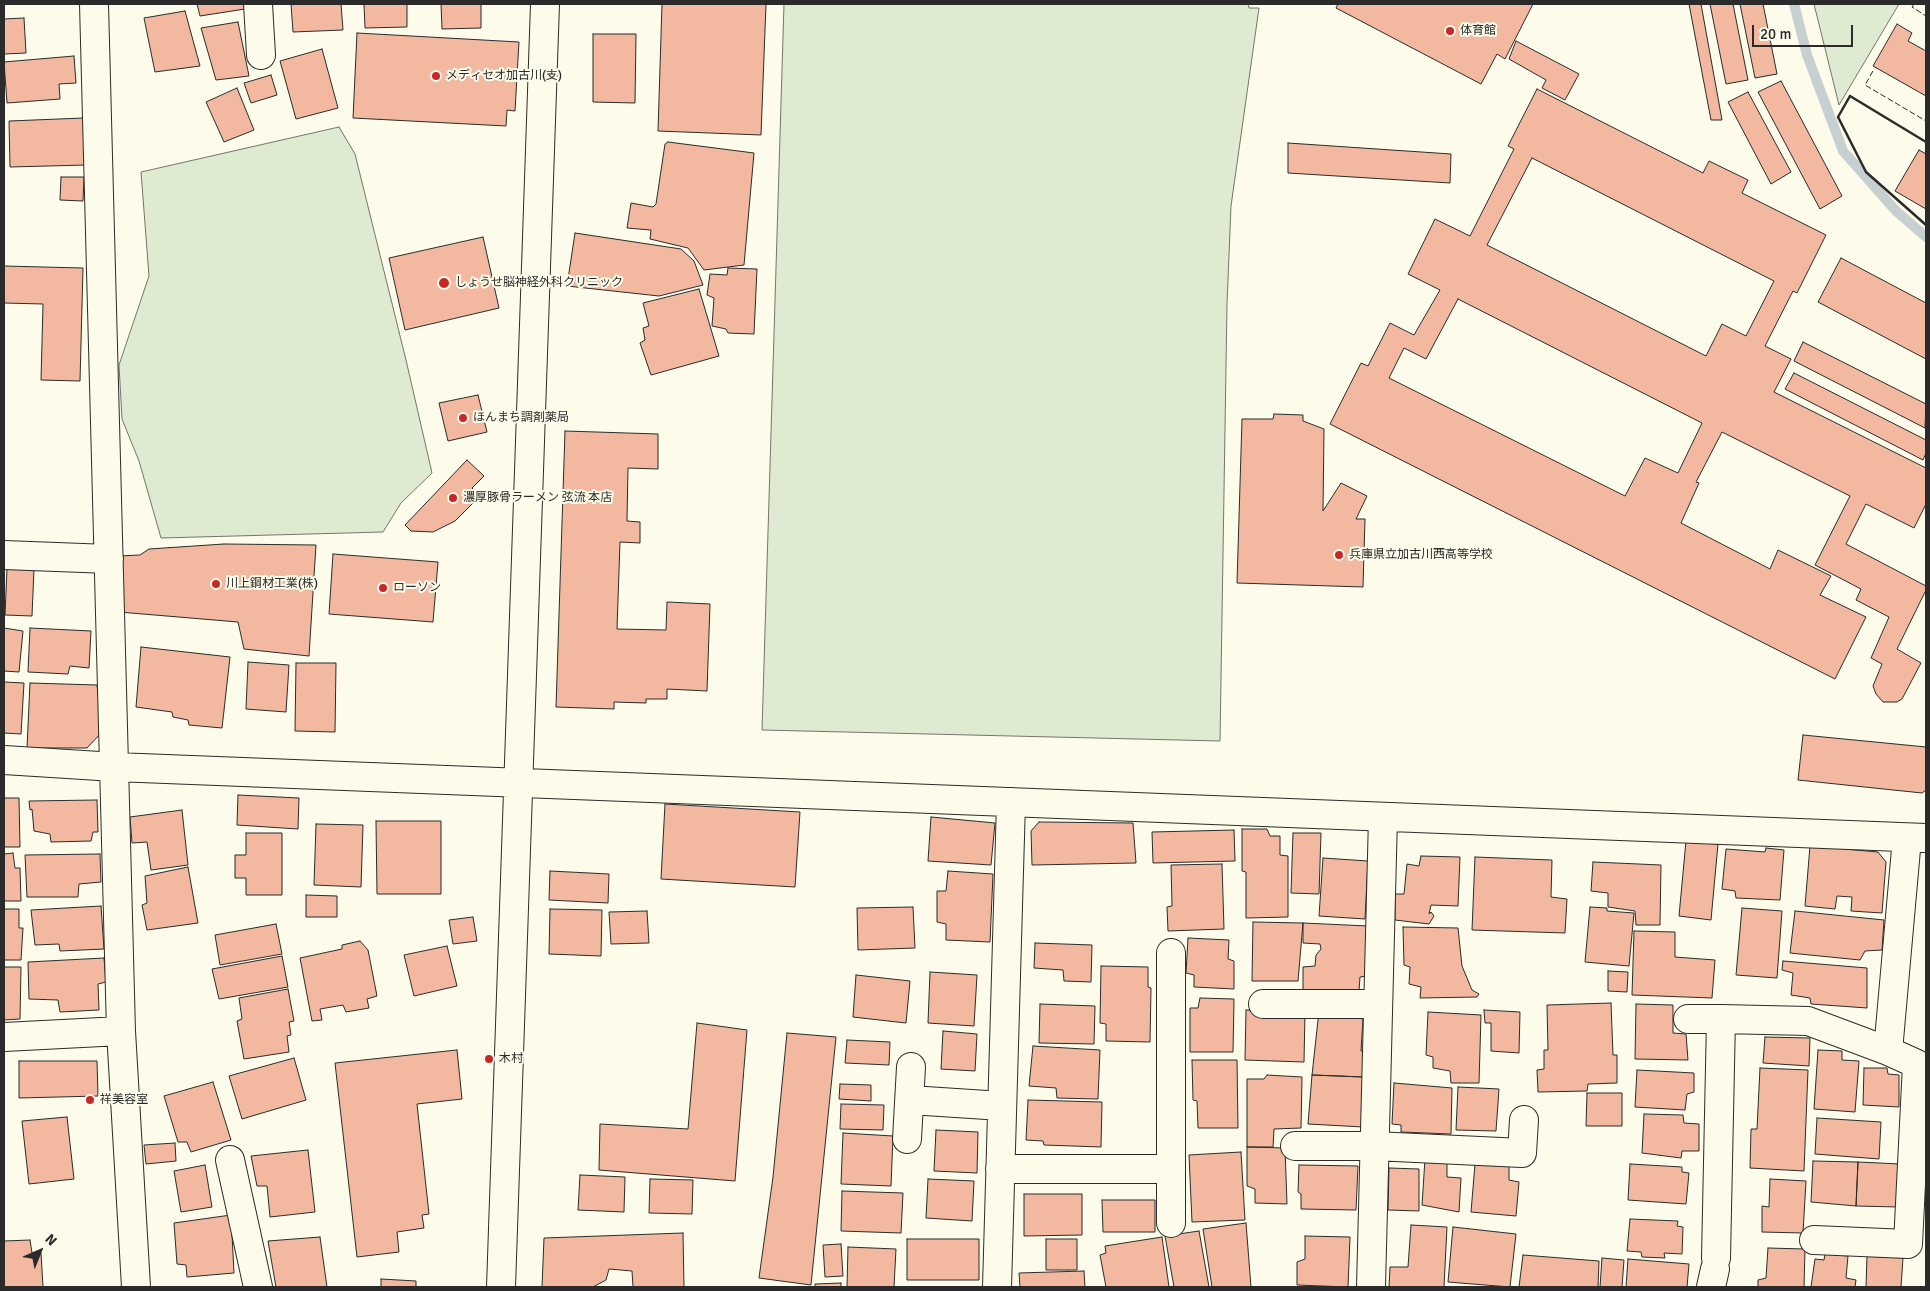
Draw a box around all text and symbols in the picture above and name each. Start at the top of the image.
scale bar [1755,15,1856,47]
place label: 体育館 [1460,24,1496,38]
marker: 体育館 [1444,25,1456,37]
text: 20 m [1760,25,1791,43]
place label: メディセオ加古川(支) [446,69,562,83]
marker: メディセオ加古川(支) [430,70,442,82]
marker: しょうせ脳神経外科クリニック [437,276,451,290]
place label: しょうせ脳神経外科クリニック [455,276,623,290]
place label: ほんまち調剤薬局 [473,411,569,425]
marker: ほんまち調剤薬局 [457,412,469,424]
place label: 濃厚豚骨ラーメン 弦流 本店 [463,491,612,505]
marker: 濃厚豚骨ラーメン 弦流 本店 [447,492,459,504]
place label: 兵庫県立加古川西高等学校 [1349,548,1493,562]
marker: 兵庫県立加古川西高等学校 [1333,549,1345,561]
place label: 川上鋼材工業(株) [226,577,318,591]
marker: 川上鋼材工業(株) [210,578,222,590]
place label: ローソン [393,581,441,595]
marker: ローソン [377,582,389,594]
place label: 木村 [499,1052,523,1066]
marker: 木村 [483,1053,495,1065]
place label: 祥美容室 [100,1093,148,1107]
marker: 祥美容室 [84,1094,96,1106]
north arrow [15,1226,65,1276]
text: N [41,1230,60,1249]

